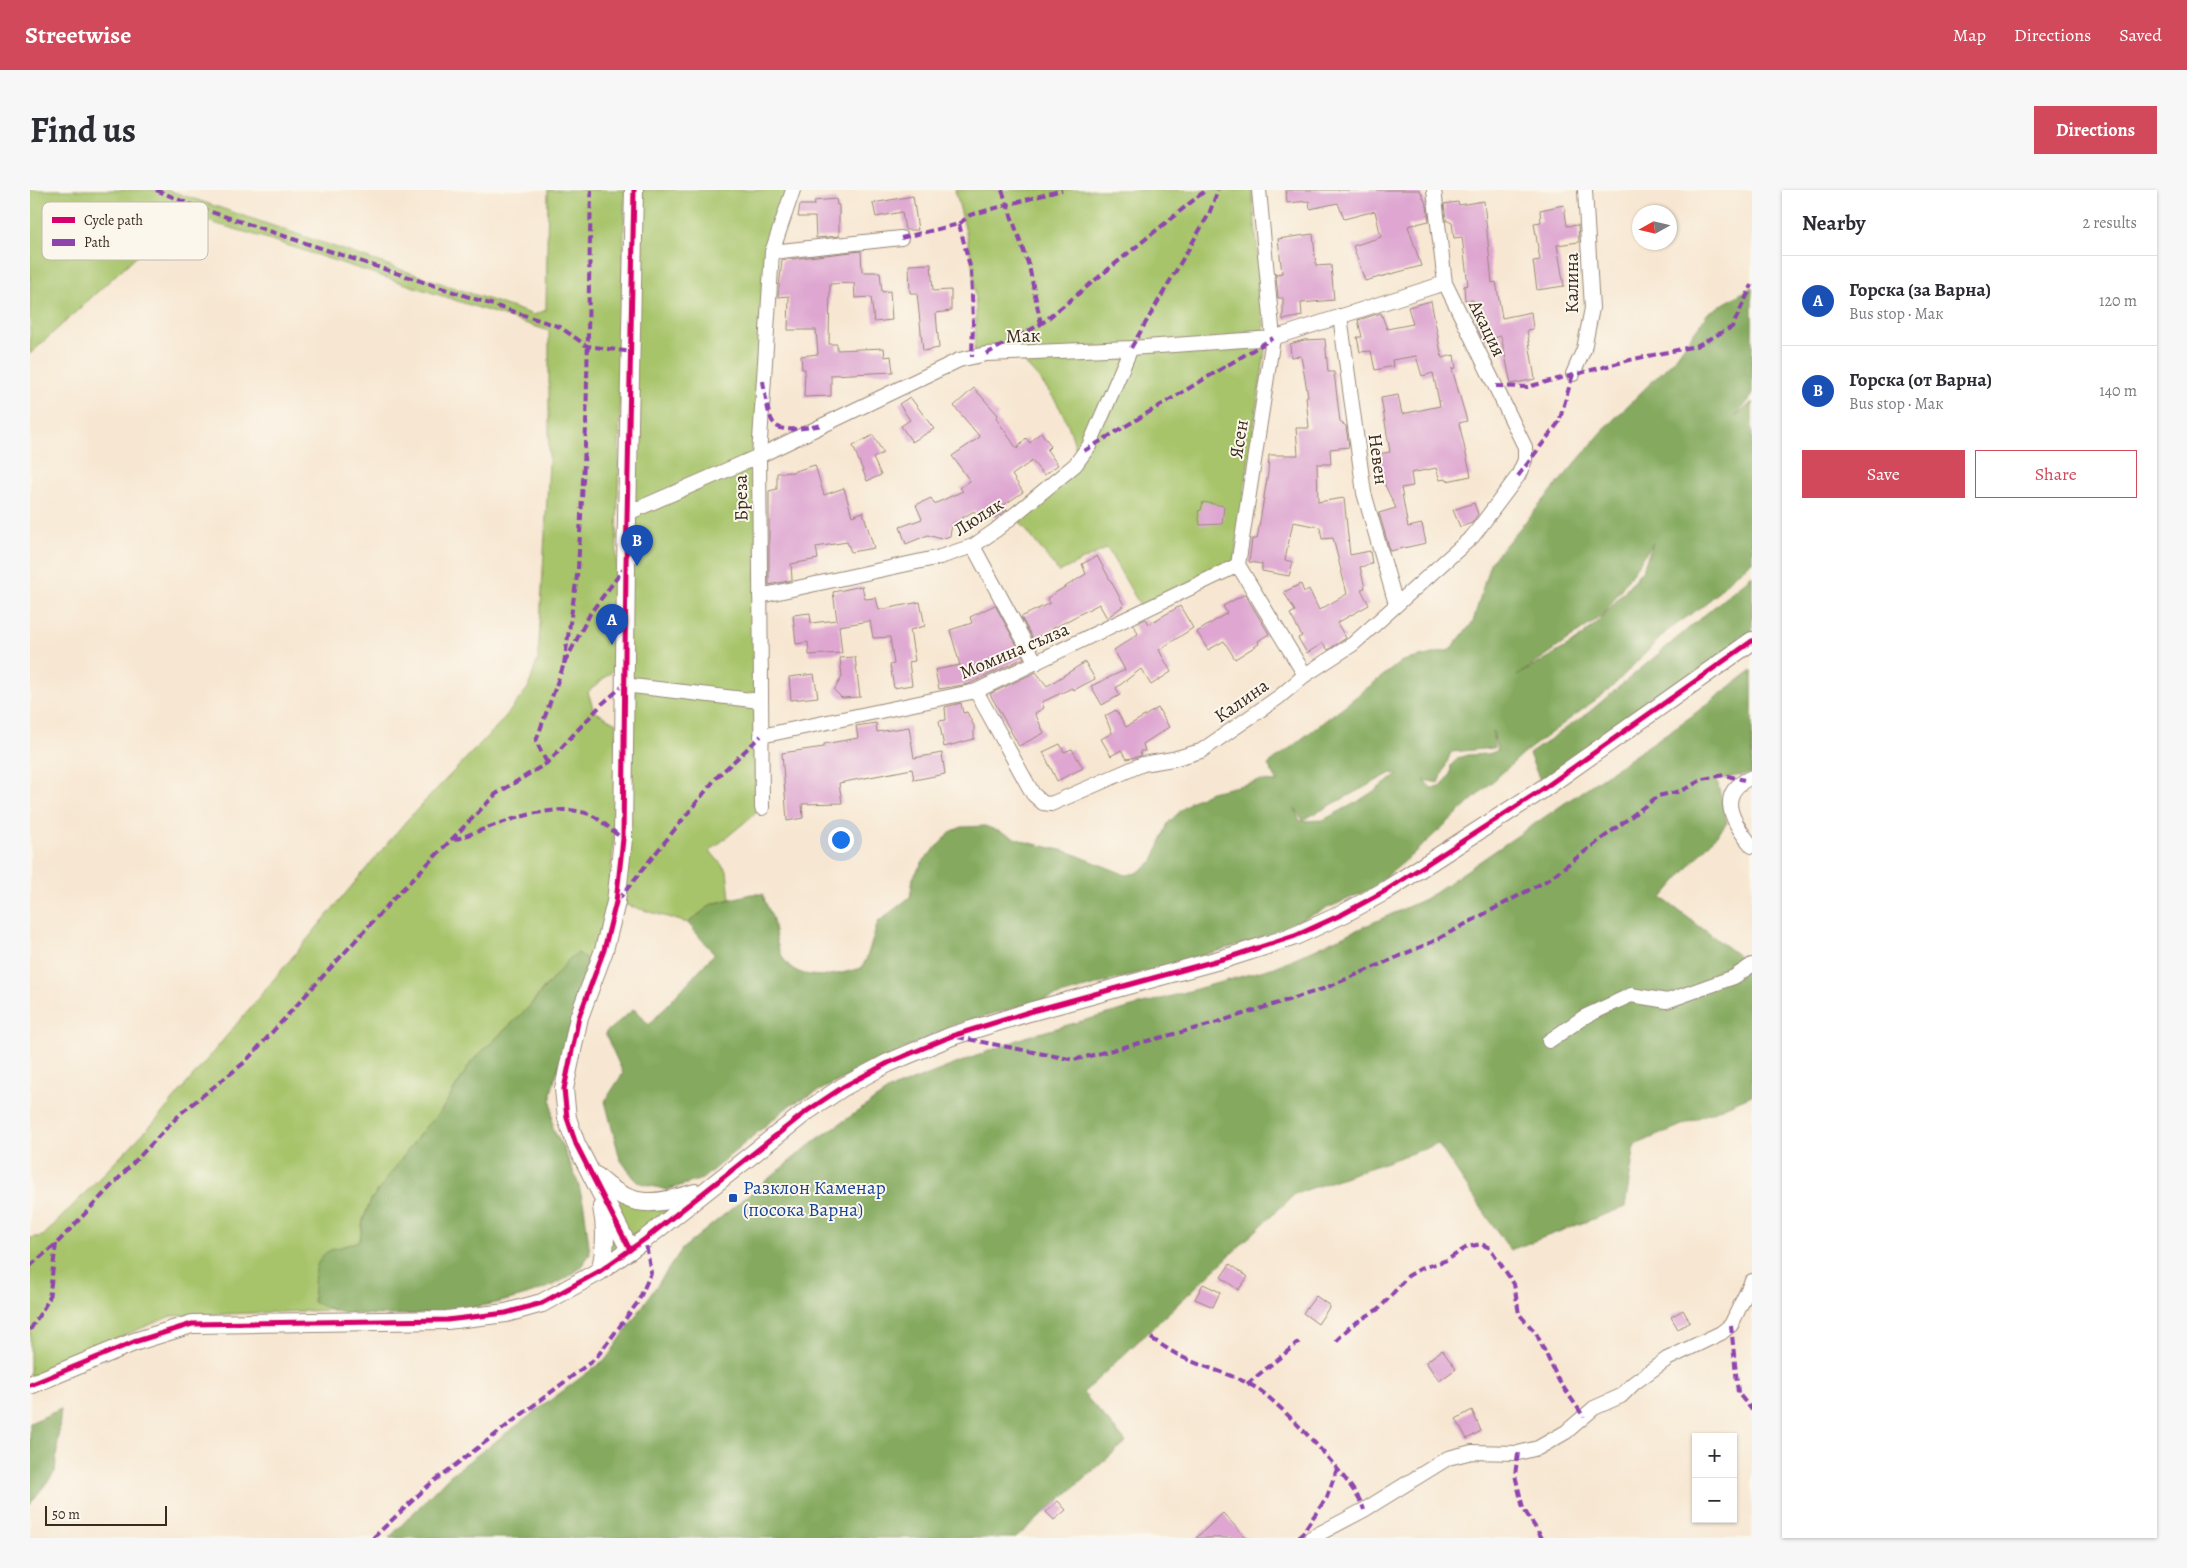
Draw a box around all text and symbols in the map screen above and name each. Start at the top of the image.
text: Streetwise [25,19,131,51]
text: Map [1953,23,1986,47]
text: Directions [2014,23,2091,47]
text: Saved [2119,23,2162,47]
text: Find us [30,106,136,154]
button: Directions [2034,106,2157,154]
legend [42,202,208,260]
north arrow [1632,205,1677,250]
text: Nearby [1802,209,1865,237]
text: Cycle path [84,211,144,230]
text: 2 results [2082,212,2137,234]
text: Path [84,233,111,252]
street label: Калина [1559,252,1585,314]
text: Горска (за Варна) [1849,277,1991,303]
text: A [1813,290,1823,312]
text: 120 m [2099,290,2137,312]
street label: Акация [1462,295,1512,361]
text: Bus stop · Мак [1849,303,1944,325]
street label: Мак [1005,322,1041,350]
text: Горска (от Варна) [1849,367,1992,393]
text: B [1813,380,1823,402]
text: 140 m [2099,380,2137,402]
text: Bus stop · Мак [1849,393,1944,415]
street label: Ясен [1223,418,1255,460]
street label: Невен [1362,432,1394,486]
button: Save [1802,450,1965,498]
button: Share [1975,450,2137,498]
street label: Бреза [728,474,754,522]
street label: Люляк [949,491,1009,543]
pin: B [621,525,653,566]
pin: A [596,604,628,645]
street label: Момина сълза [956,616,1073,686]
street label: Калина [1209,673,1274,729]
your location [828,827,854,853]
place label: Разклон Каменар (посока Варна) [743,1175,886,1223]
marker: Разклон Каменар (посока Варна) [727,1192,739,1204]
map controls [1692,1433,1737,1523]
button: + [1692,1433,1737,1478]
button: − [1692,1478,1737,1523]
scale bar [45,1503,168,1526]
text: 50 m [52,1505,80,1524]

